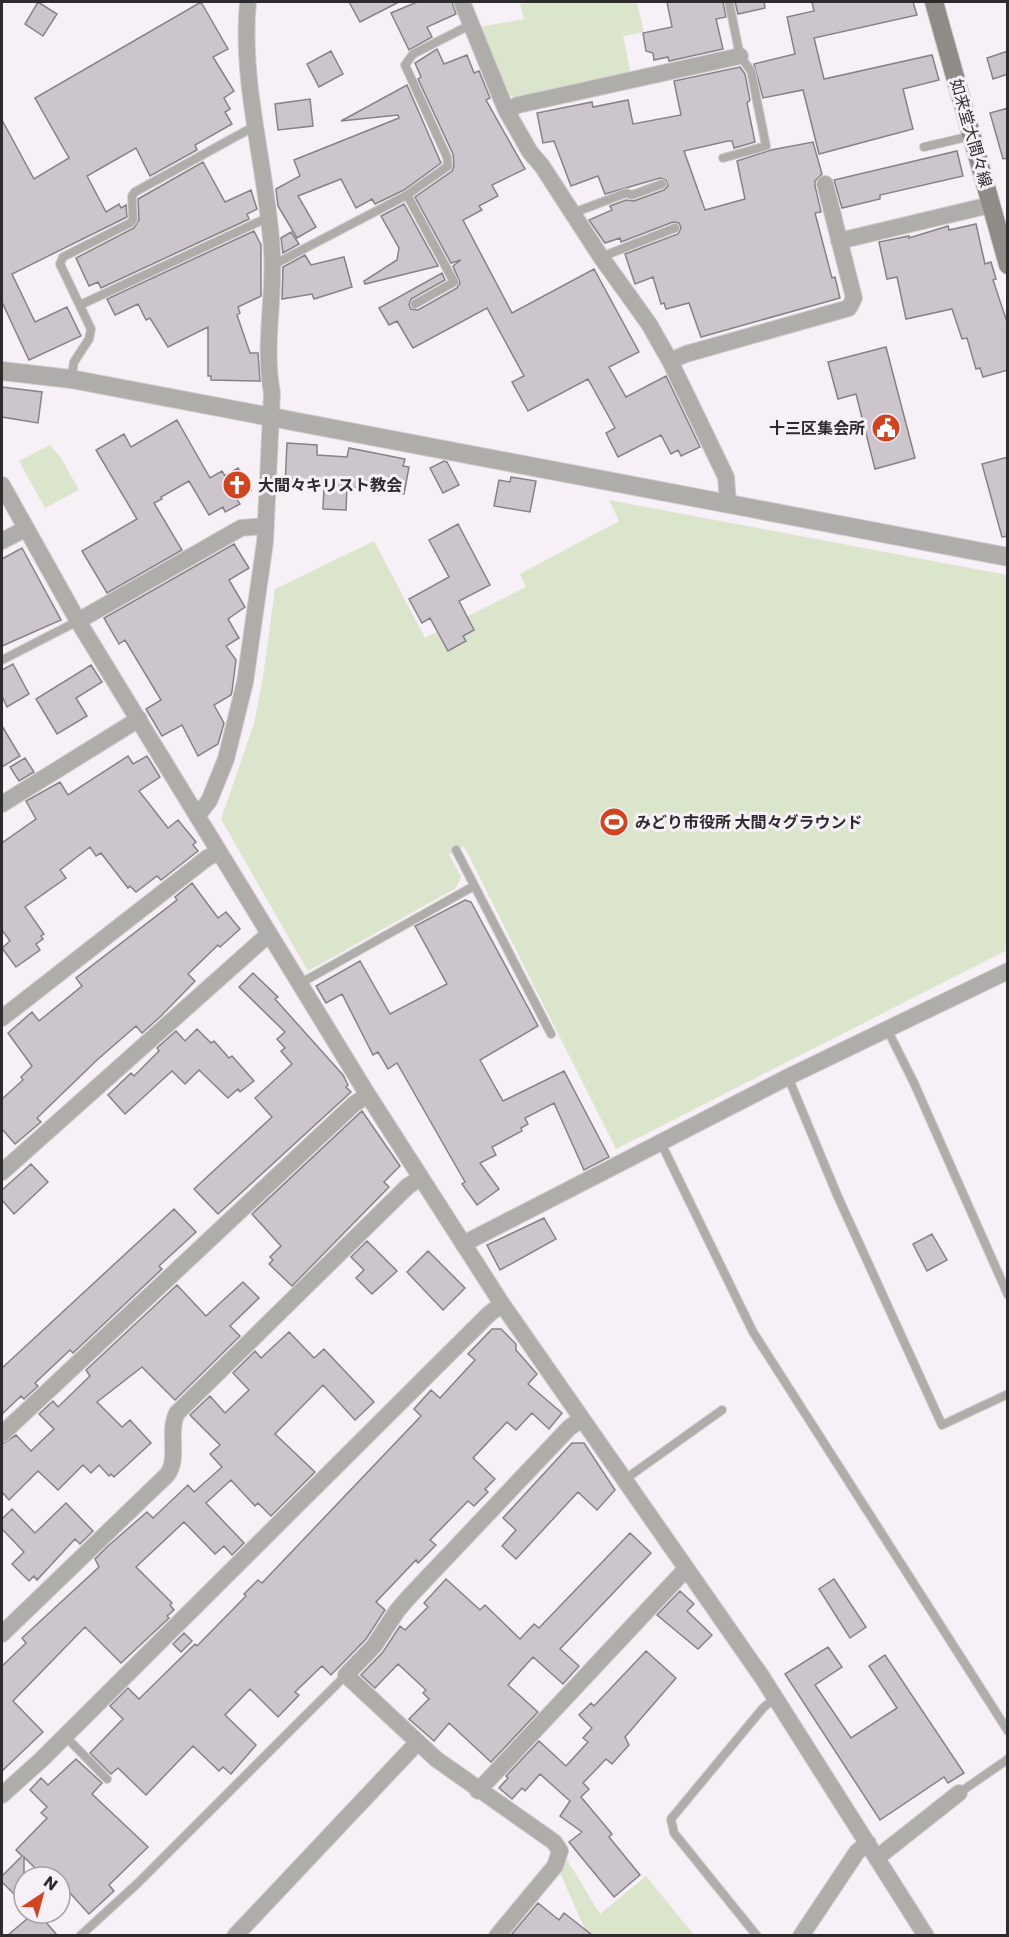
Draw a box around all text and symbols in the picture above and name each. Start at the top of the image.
street label: 如来堂大間々線 [945,76,997,190]
public building icon: 十三区集会所 [870,412,902,444]
place label: 十三区集会所 [769,417,865,440]
church icon: 大間々キリスト教会 [221,469,253,501]
place label: 大間々キリスト教会 [258,474,402,497]
sports icon: みどり市役所 大間々グラウンド [598,806,630,838]
place label: みどり市役所 大間々グラウンド [635,811,862,834]
north arrow [12,1865,72,1925]
text: N [39,1870,62,1896]

